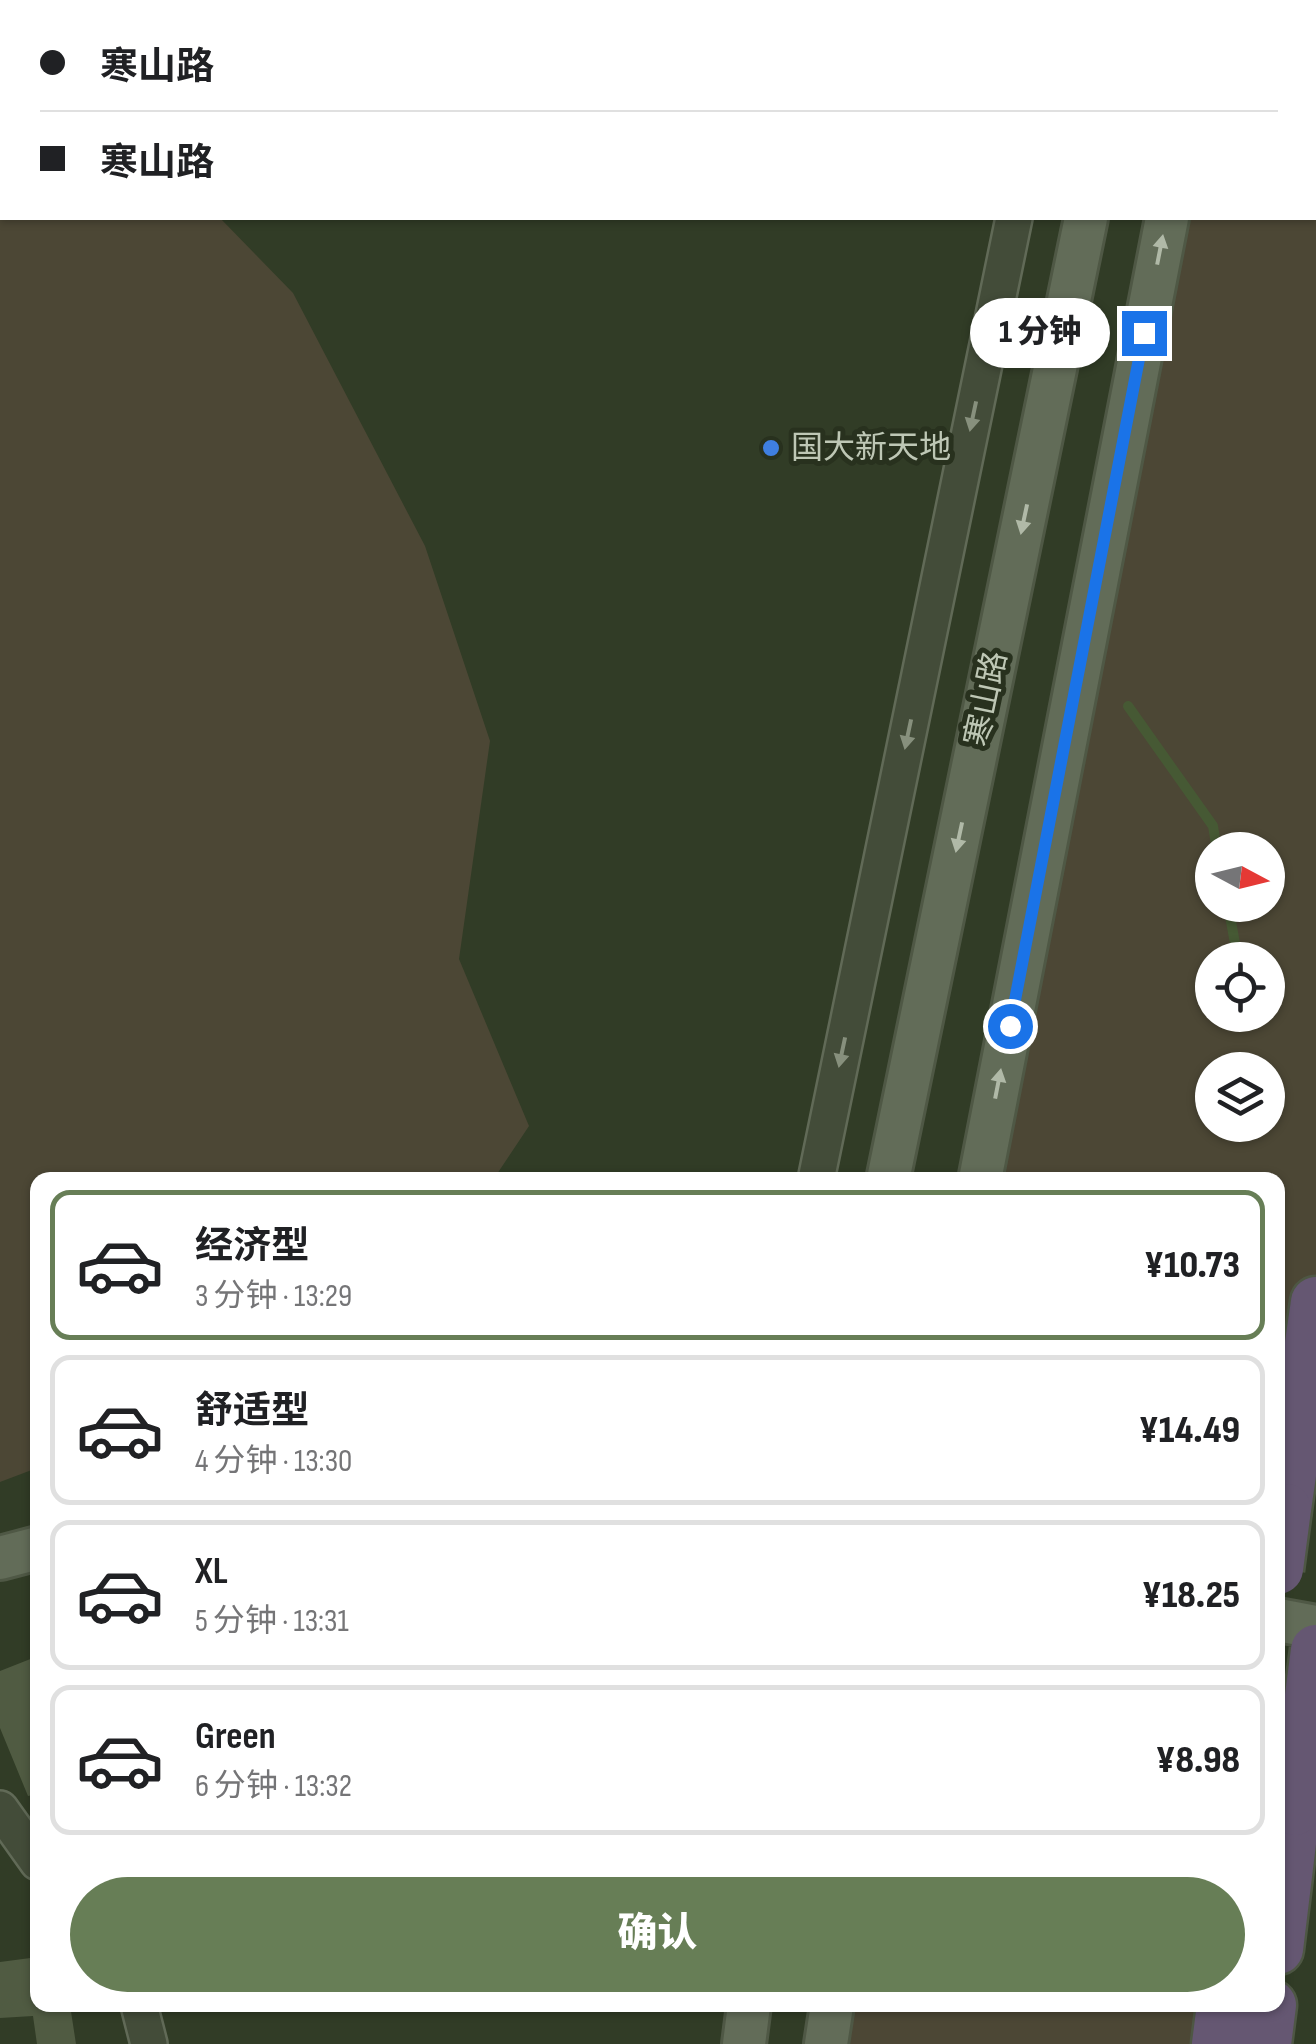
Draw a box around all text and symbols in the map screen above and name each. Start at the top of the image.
text: 寒山路 [100,45,214,90]
text: 寒山路 [100,141,214,186]
one-way arrow [1153,234,1169,265]
callout: 1 分钟 [969,298,1109,368]
route end [1122,311,1167,356]
text: 1 分钟 [999,313,1081,352]
one-way arrow [965,401,981,432]
place label: 国大新天地 [791,429,951,468]
marker: 国大新天地 [760,437,782,459]
one-way arrow [1016,504,1032,535]
street label: 寒山路 [958,648,1016,750]
one-way arrow [899,719,915,750]
one-way arrow [950,822,966,853]
north arrow [1195,832,1285,922]
map controls [1195,832,1285,1142]
button: locate [1195,942,1285,1032]
route start [988,1004,1033,1049]
one-way arrow [834,1037,850,1068]
button: layers [1195,1052,1285,1142]
one-way arrow [991,1068,1007,1099]
icon: car [75,1220,165,1310]
text: 经济型 [195,1224,309,1269]
text: ¥10.73 [1144,1243,1240,1288]
text: 3 分钟 · 13:29 [195,1277,352,1316]
icon: car [75,1385,165,1475]
text: 舒适型 [195,1389,309,1434]
text: ¥14.49 [1139,1408,1240,1453]
text: 4 分钟 · 13:30 [195,1442,352,1481]
text: XL [195,1549,228,1594]
icon: car [75,1550,165,1640]
text: ¥18.25 [1142,1573,1240,1618]
text: 5 分钟 · 13:31 [195,1602,349,1641]
text: Green [195,1714,276,1759]
icon: car [75,1715,165,1805]
text: ¥8.98 [1156,1738,1240,1783]
text: 6 分钟 · 13:32 [195,1767,352,1806]
button: 确认 [70,1877,1245,1992]

